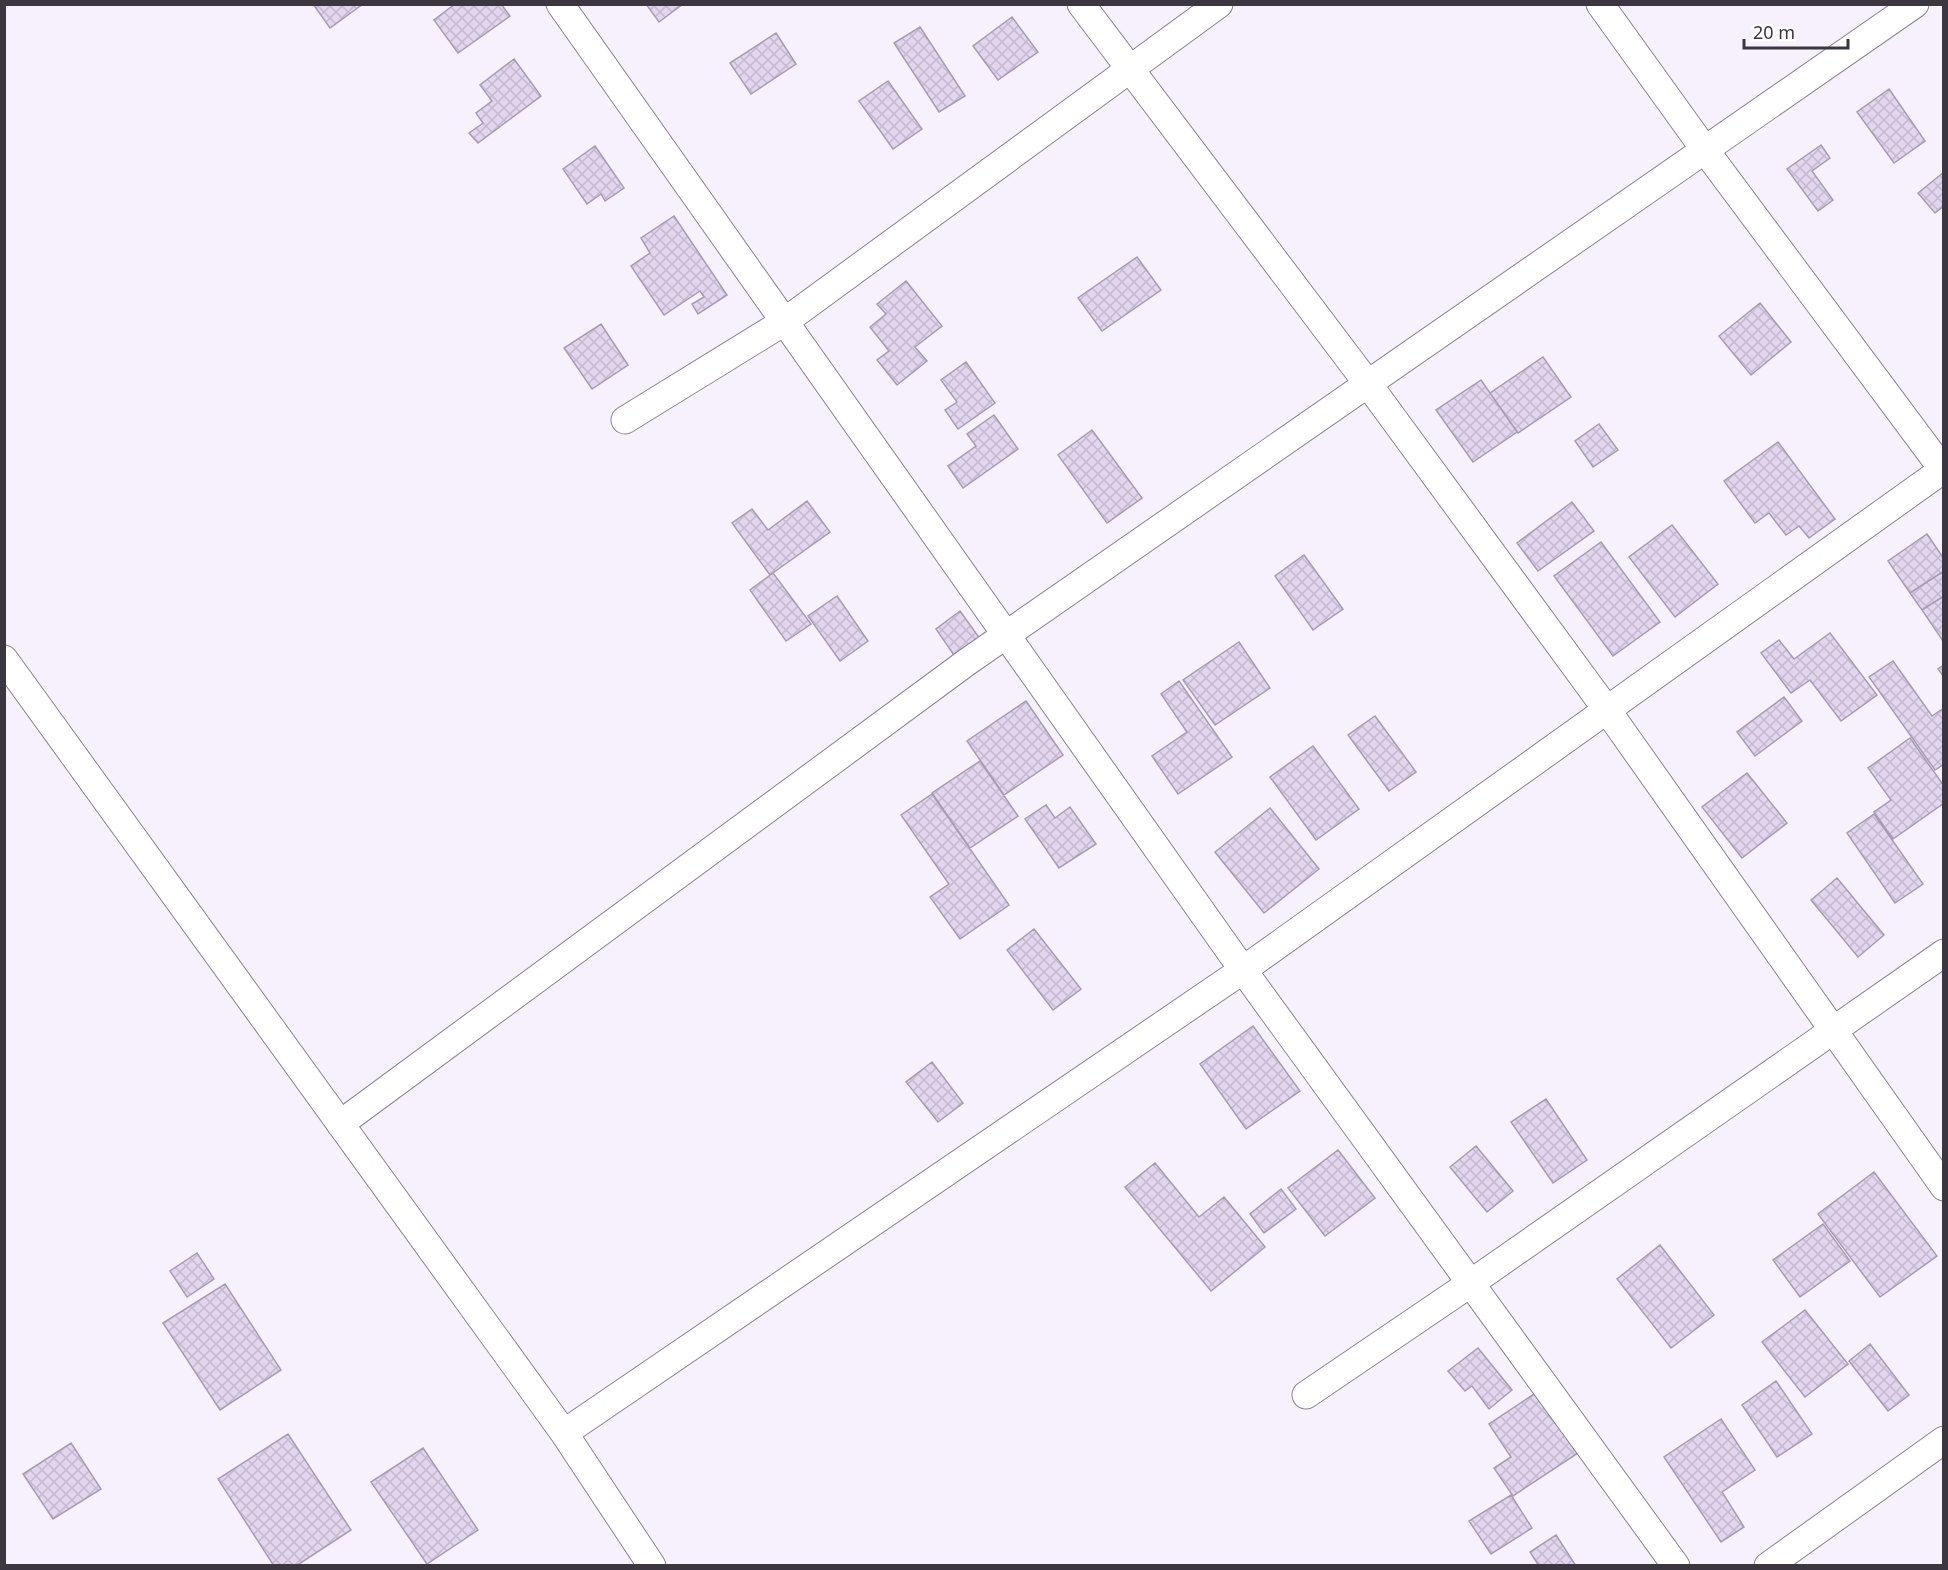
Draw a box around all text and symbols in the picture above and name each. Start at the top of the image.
scale bar [1744,12,1848,50]
text: 20 m [1753,20,1795,44]

